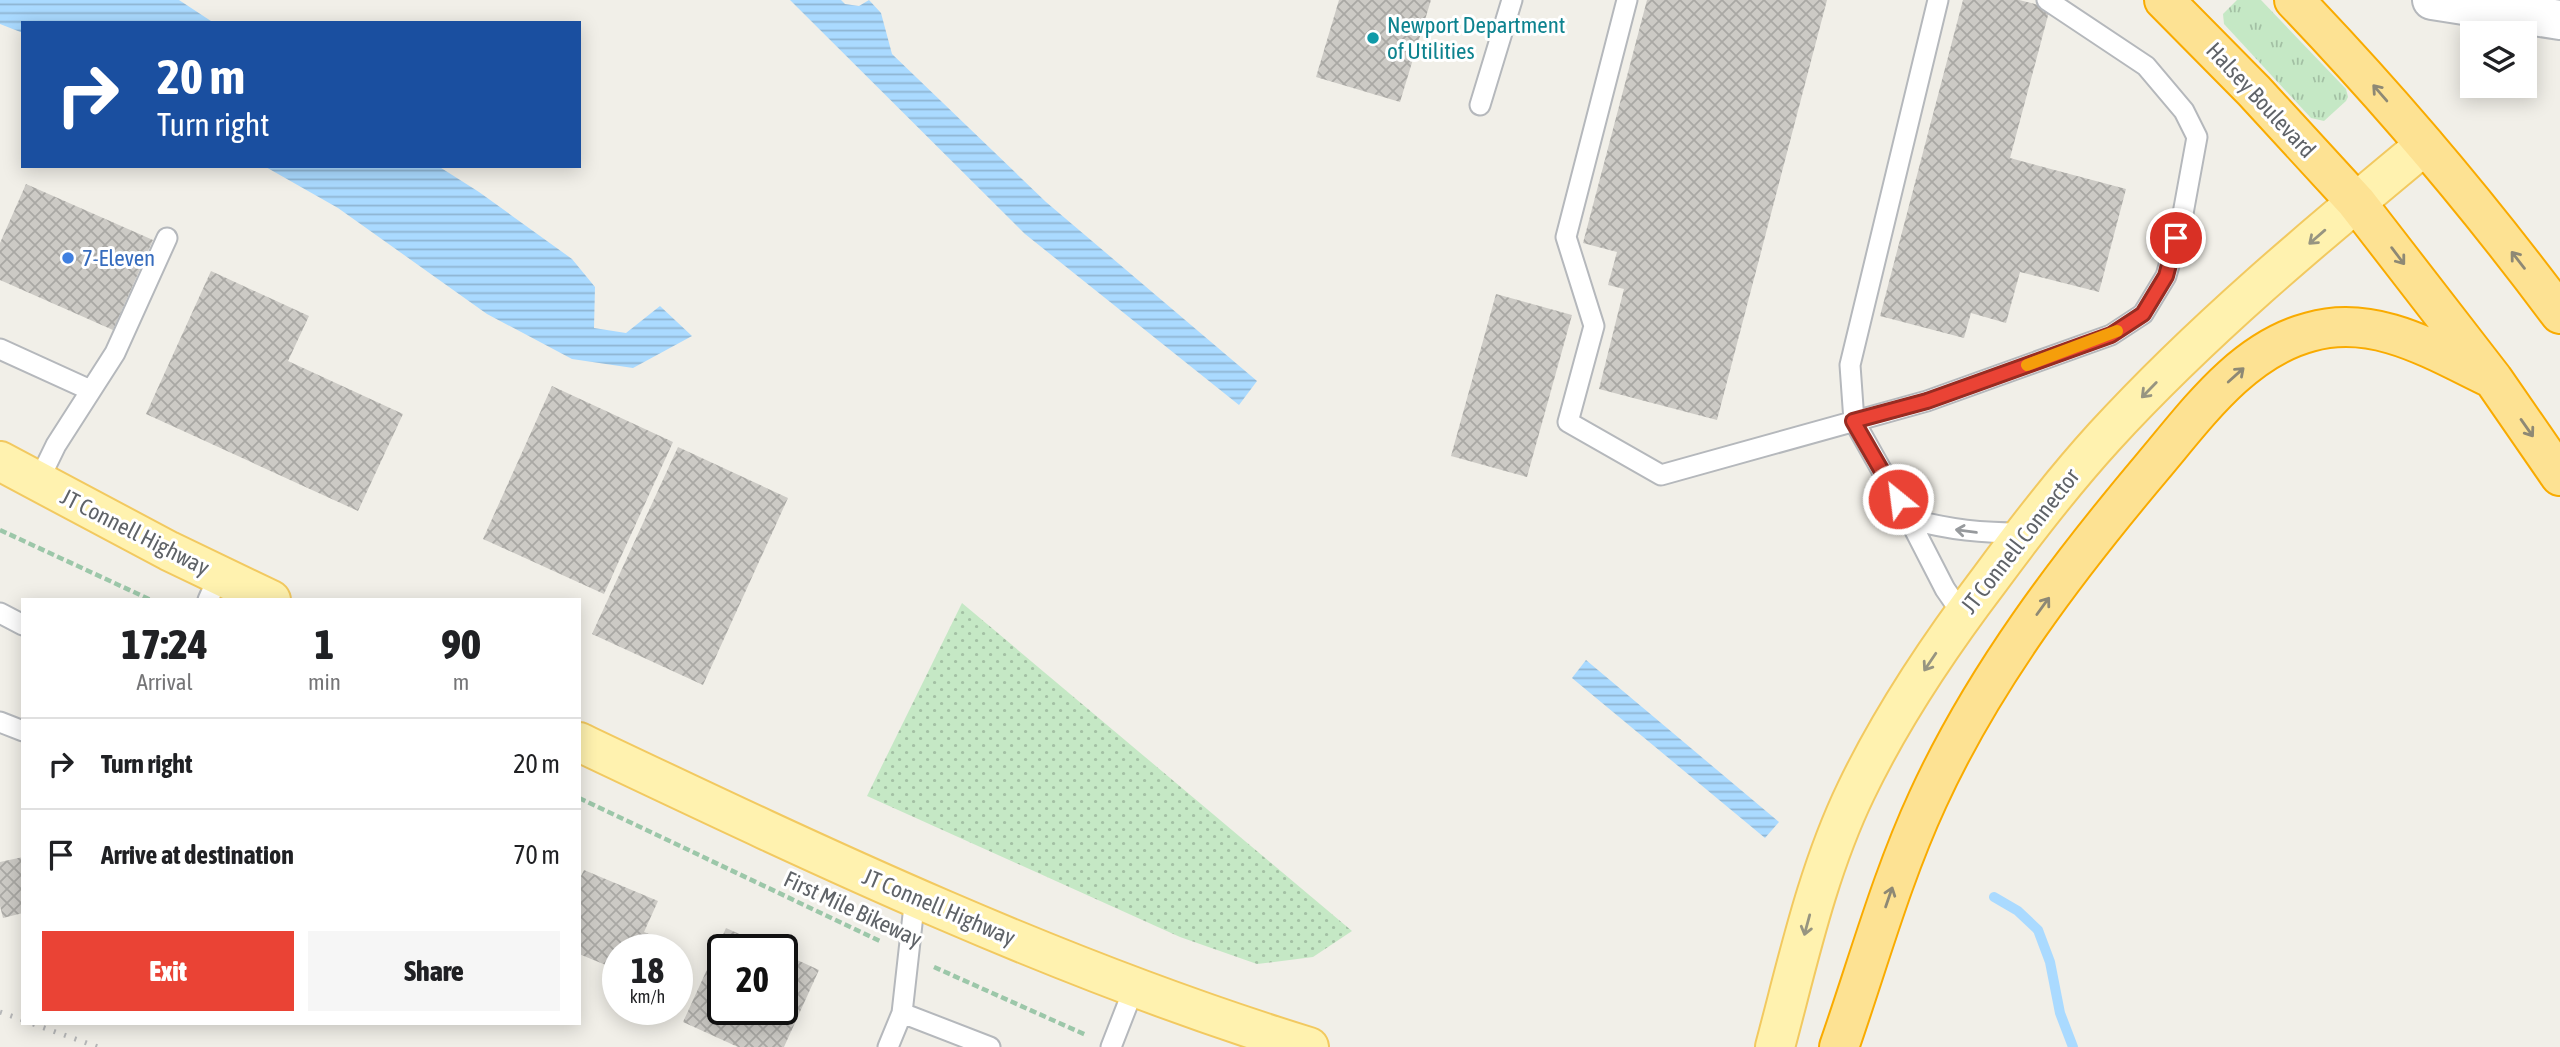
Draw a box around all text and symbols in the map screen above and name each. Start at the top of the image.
place label: Newport Department of Utilities [1387,12,1565,64]
map controls [2460,21,2537,98]
button: layers [2460,21,2537,98]
marker: Newport Department of Utilities [1365,30,1381,46]
street label: Halsey Boulevard [2201,37,2321,163]
text: 20 m [157,48,245,104]
icon: right [42,49,133,140]
one-way arrow [2372,85,2388,103]
text: Turn right [157,106,270,143]
pin [2146,208,2206,268]
icon: arrive [2157,219,2195,257]
one-way arrow [2308,229,2326,245]
place label: 7-Eleven [82,245,155,271]
one-way arrow [2390,247,2405,265]
marker: 7-Eleven [60,250,76,266]
one-way arrow [2511,251,2526,270]
one-way arrow [2226,367,2244,383]
one-way arrow [2141,381,2158,398]
one-way arrow [2520,418,2534,437]
position arrow [1861,462,1935,536]
street label: JT Connell Connector [1956,463,2085,618]
street label: JT Connell Highway [56,483,214,581]
one-way arrow [1955,525,1978,538]
one-way arrow [2036,597,2050,616]
text: 17:24 [121,620,208,668]
text: 1 [315,620,334,668]
text: 90 [441,620,481,668]
one-way arrow [1923,652,1937,672]
text: Arrival [136,669,193,695]
text: min [308,669,341,695]
text: m [453,669,469,695]
icon: right [42,745,80,783]
text: Turn right [101,749,192,779]
text: 20 m [513,749,560,779]
icon: arrive [42,836,80,874]
text: Arrive at destination [101,840,294,870]
text: 70 m [513,840,560,870]
street label: JT Connell Highway [859,863,1019,951]
street label: First Mile Bikeway [780,866,926,952]
one-way arrow [1884,887,1896,909]
one-way arrow [1800,913,1813,935]
button: Exit [42,931,294,1011]
button: Share [308,931,560,1011]
speed limit sign: 20 [707,934,798,1025]
text: 18 [631,950,664,990]
text: km/h [630,986,665,1007]

